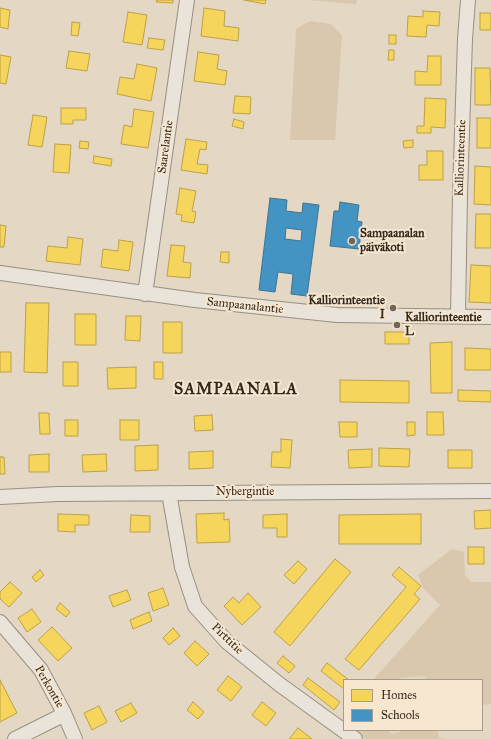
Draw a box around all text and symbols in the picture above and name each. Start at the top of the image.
street label: Saarelantie [155,119,177,175]
street label: Kalliorinteentie [452,119,470,197]
place label: Sampaanalan päiväkoti [360,227,425,255]
marker: Sampaanalan päiväkoti [347,236,357,246]
place label: Kalliorinteentie I [308,294,385,322]
street label: Sampaanalantie [206,295,284,317]
marker: Kalliorinteentie I [388,303,398,313]
place label: Kalliorinteentie L [405,311,482,339]
marker: Kalliorinteentie L [392,320,402,330]
district label: SAMPAANALA [174,380,298,400]
street label: Nybergintie [216,485,274,499]
street label: Pirttitie [208,620,246,658]
street label: Perkontie [31,663,67,711]
legend [343,679,483,731]
text: Homes [381,688,417,702]
text: Schools [381,708,419,722]

